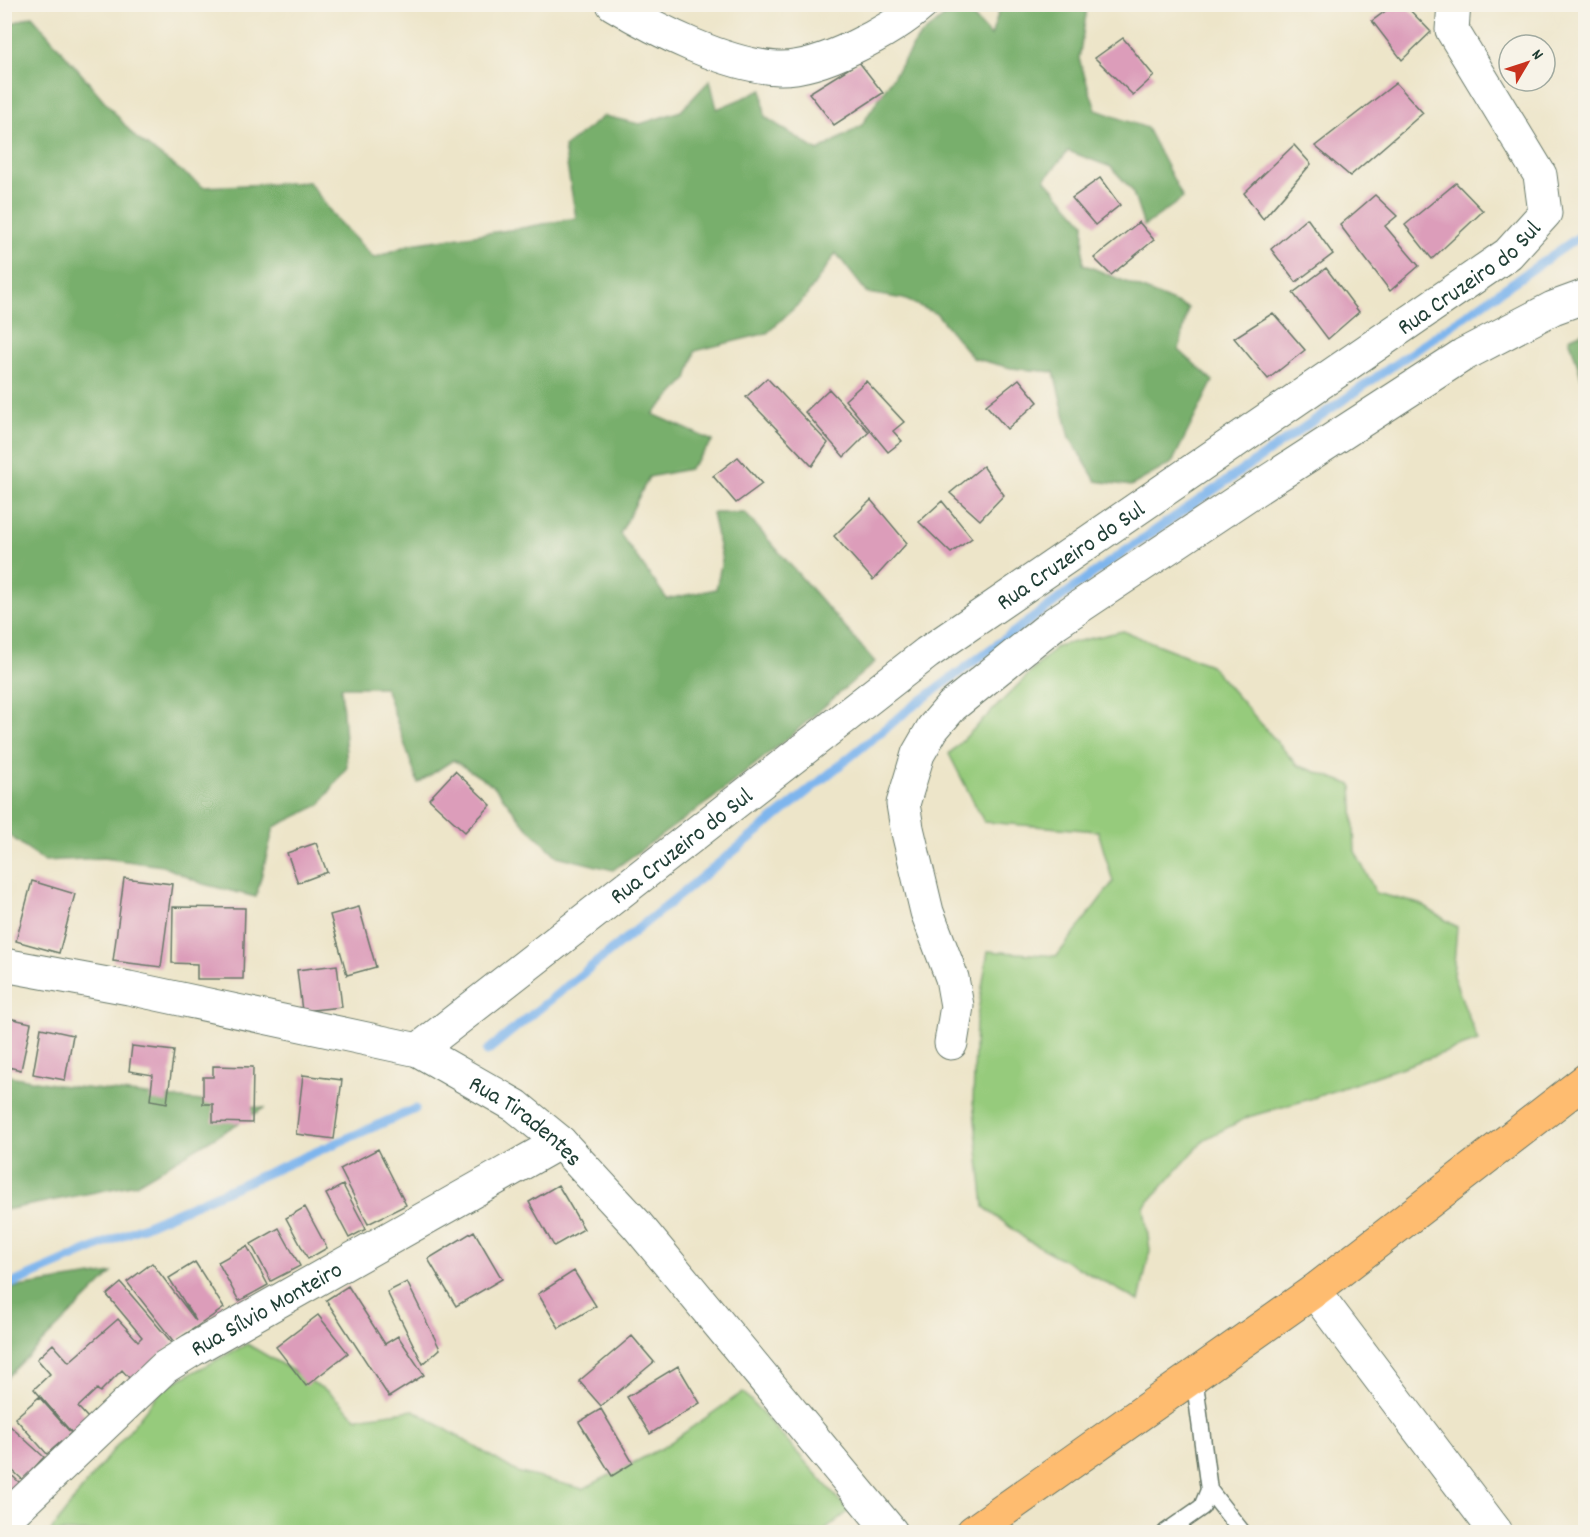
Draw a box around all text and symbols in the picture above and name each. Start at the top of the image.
north arrow [1497,33,1557,93]
text: N [1525,45,1548,66]
street label: Rua Cruzeiro do Sul [1391,214,1551,345]
street label: Rua Cruzeiro do Sul [991,494,1153,620]
street label: Rua Cruzeiro do Sul [604,781,761,914]
street label: Rua Tiradentes [462,1068,589,1176]
street label: Rua Sílvio Monteiro [185,1254,350,1367]

